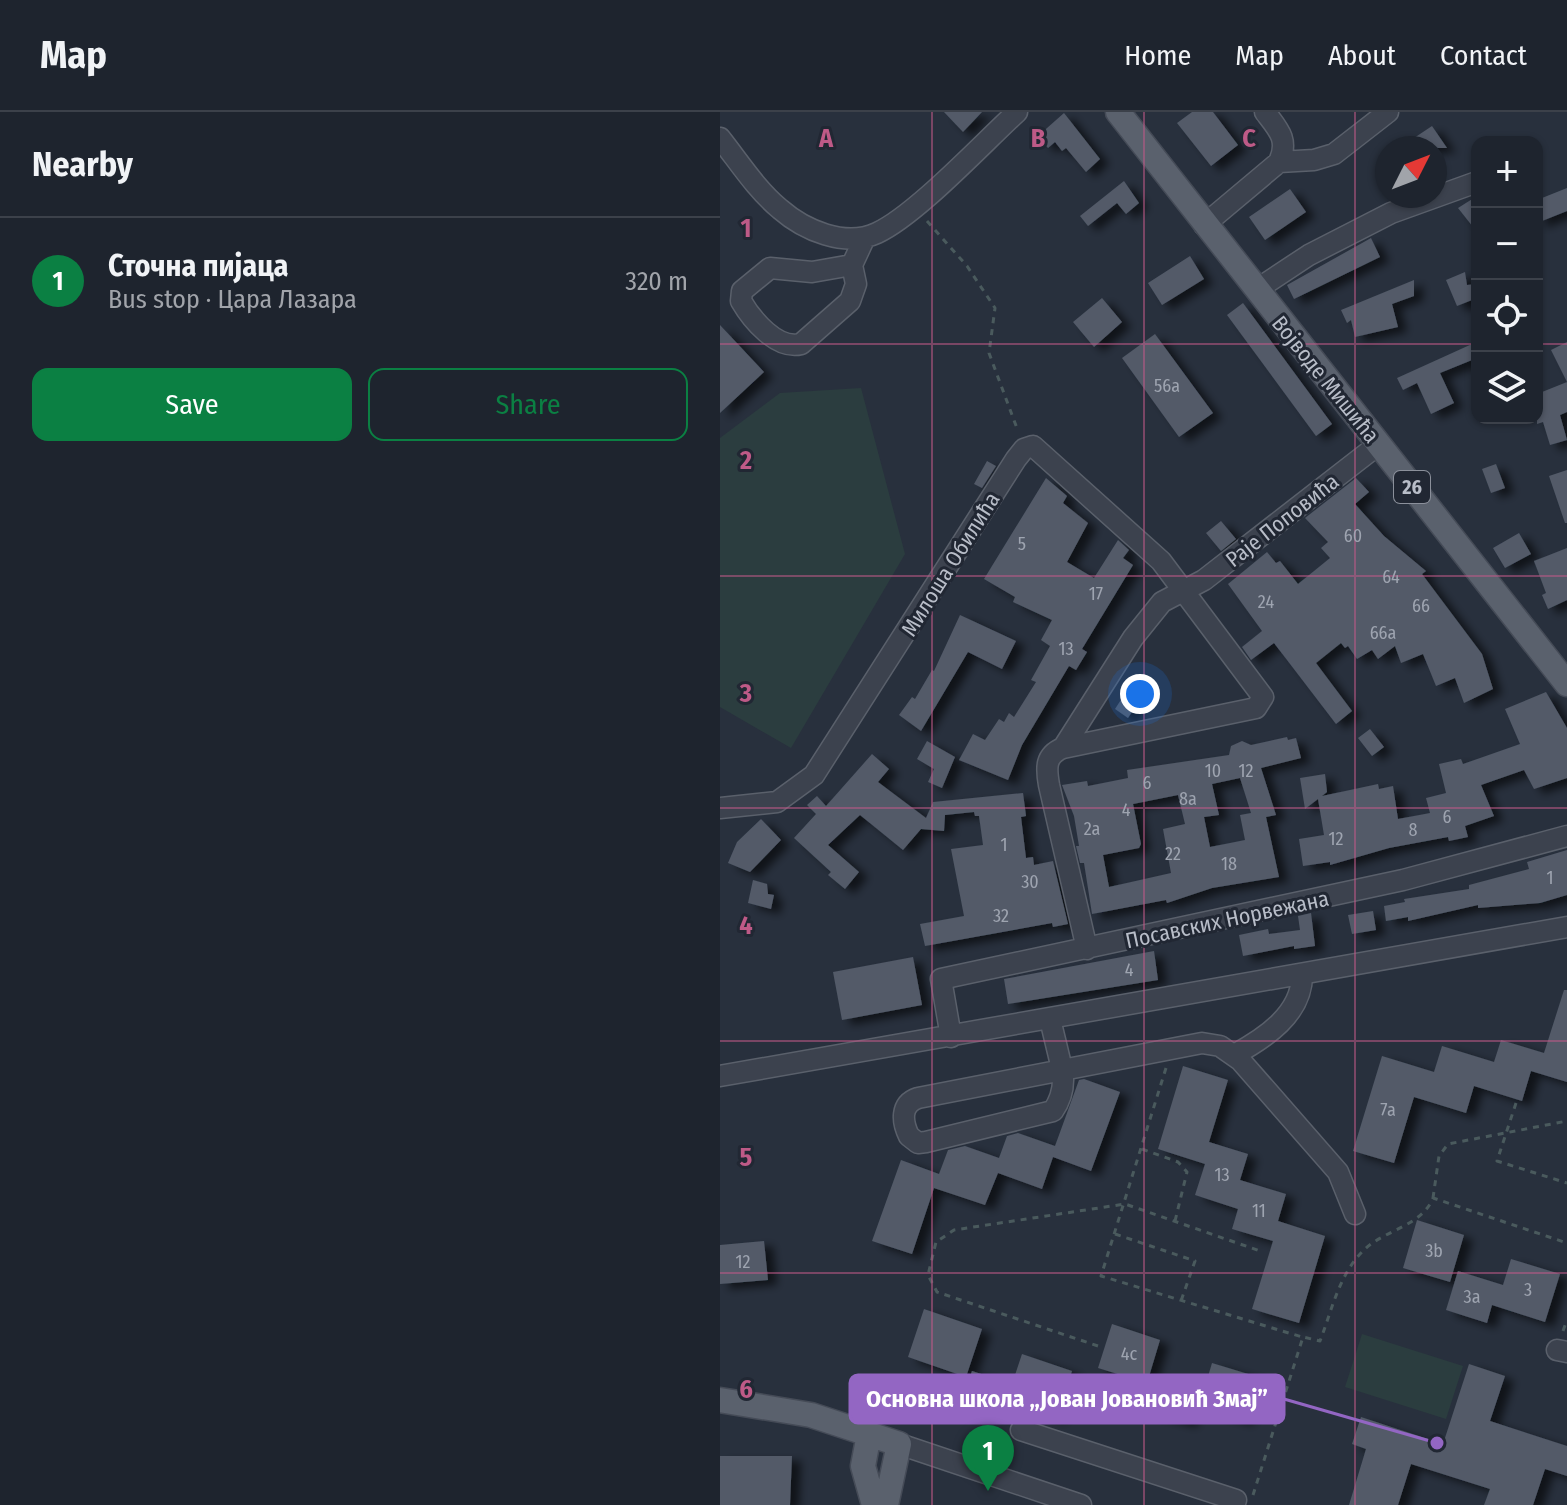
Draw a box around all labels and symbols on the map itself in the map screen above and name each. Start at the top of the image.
text: A [818,123,834,154]
text: B [1031,123,1046,154]
text: C [1242,123,1256,154]
north arrow [1375,136,1447,208]
text: 1 [741,213,752,244]
street label: Војводе Мишића [1266,310,1385,448]
house number: 56a [1154,375,1180,397]
text: 2 [739,445,752,476]
street label: Раје Поповића [1220,468,1344,573]
road number: 26 [1394,471,1430,503]
street label: Милоша Обилића [895,487,1006,641]
house number: 60 [1344,525,1362,547]
house number: 5 [1018,533,1026,555]
house number: 64 [1382,566,1400,588]
house number: 17 [1089,583,1103,605]
house number: 24 [1258,591,1274,613]
house number: 66 [1412,595,1430,617]
house number: 66a [1370,622,1397,644]
house number: 13 [1058,638,1074,660]
your location [1120,674,1160,714]
text: 3 [739,678,752,709]
house number: 10 [1205,760,1221,782]
house number: 12 [1239,760,1254,782]
house number: 6 [1143,772,1152,794]
house number: 8a [1179,788,1197,810]
house number: 4 [1122,799,1131,821]
house number: 6 [1443,806,1452,828]
house number: 2a [1084,818,1100,840]
house number: 8 [1409,819,1418,841]
house number: 12 [1329,828,1344,850]
house number: 1 [1000,834,1008,856]
house number: 22 [1165,843,1181,865]
house number: 18 [1221,853,1237,875]
house number: 1 [1546,867,1554,889]
house number: 30 [1021,871,1039,893]
street label: Посавских Норвежана [1123,885,1331,954]
house number: 32 [993,905,1009,927]
text: 4 [739,910,753,941]
house number: 4 [1125,959,1134,981]
house number: 7a [1380,1099,1396,1121]
text: 5 [740,1142,753,1173]
house number: 13 [1214,1164,1230,1186]
house number: 11 [1252,1200,1266,1222]
house number: 3b [1425,1240,1443,1262]
house number: 12 [736,1251,751,1273]
house number: 3 [1524,1279,1532,1301]
house number: 3a [1464,1286,1481,1308]
house number: 4c [1121,1343,1138,1365]
text: 6 [739,1374,753,1405]
callout: Основна школа „Јован Јовановић Змај” [850,1375,1284,1423]
text: Основна школа „Јован Јовановић Змај” [866,1385,1268,1413]
pin: 1 [962,1425,1014,1491]

